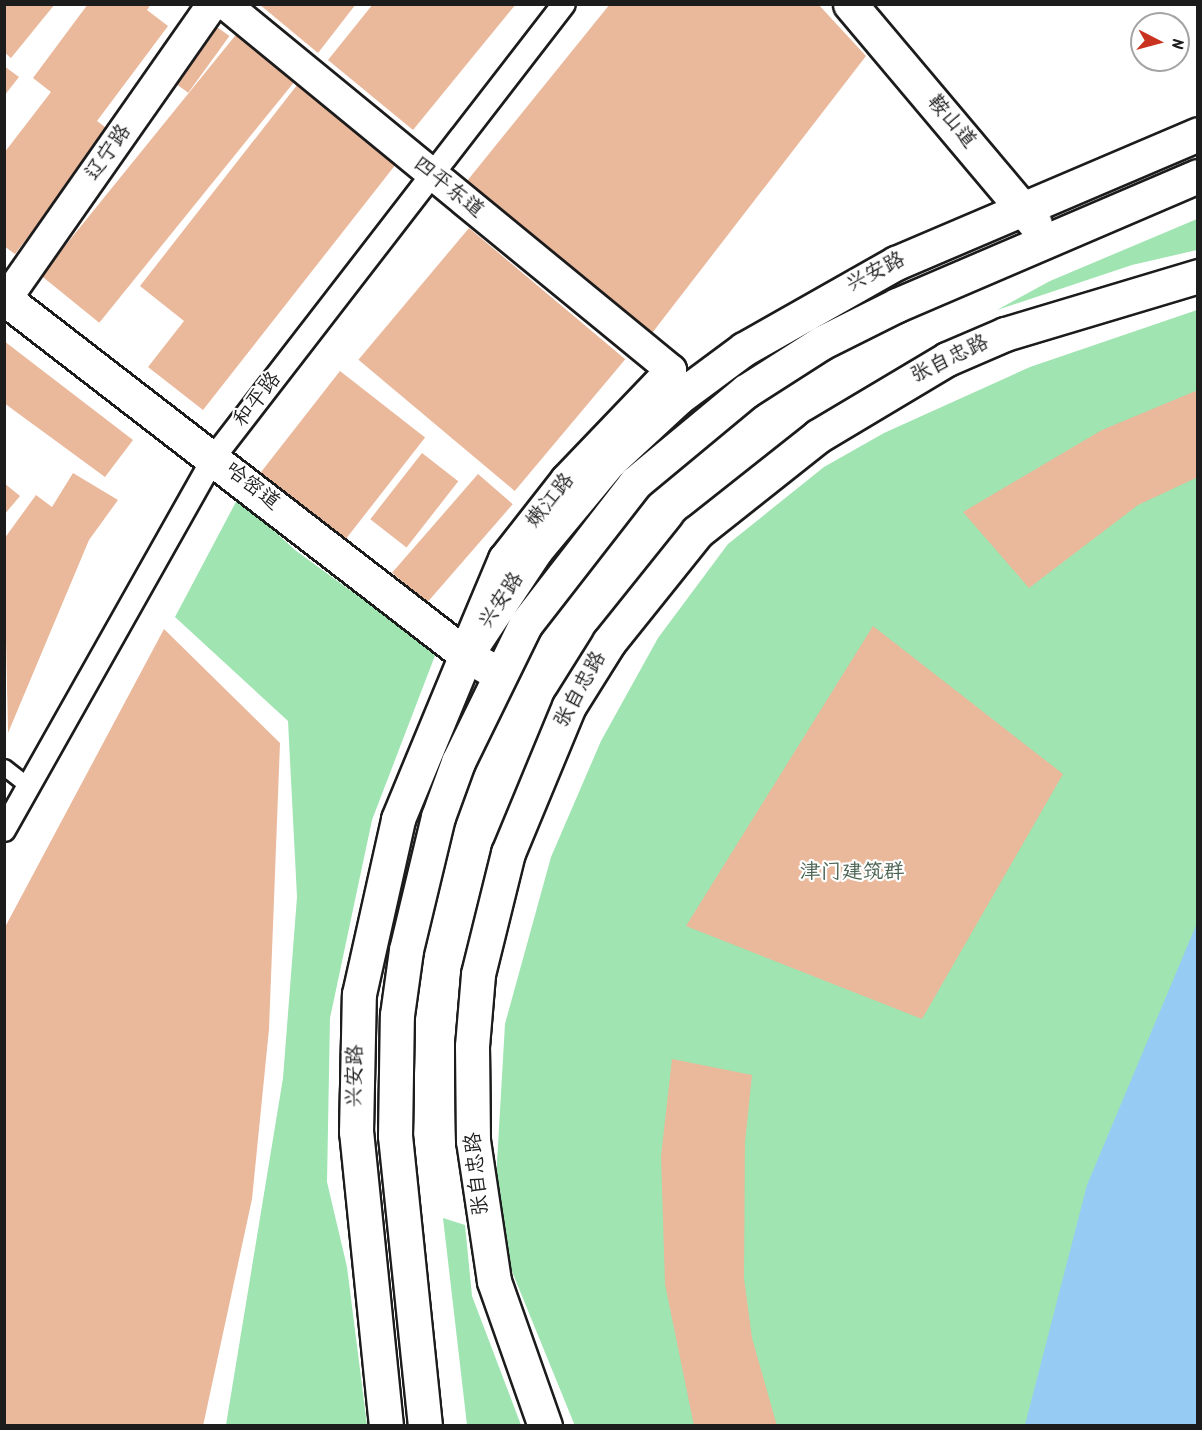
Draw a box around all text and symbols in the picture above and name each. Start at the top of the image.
north arrow [1130,12,1190,72]
text: N [1163,37,1189,50]
street label: 鞍山道 [921,90,981,154]
street label: 辽宁路 [81,120,137,186]
street label: 四平东道 [407,152,489,224]
street label: 兴安路 [842,247,910,299]
street label: 张自忠路 [907,330,993,390]
street label: 和平路 [229,367,287,433]
street label: 哈密道 [219,458,285,516]
street label: 嫩江路 [521,469,581,533]
street label: 兴安路 [474,568,530,634]
street label: 张自忠路 [550,647,612,733]
park label: 津门建筑群 [800,860,904,886]
street label: 兴安路 [343,1044,369,1108]
street label: 张自忠路 [461,1131,495,1217]

